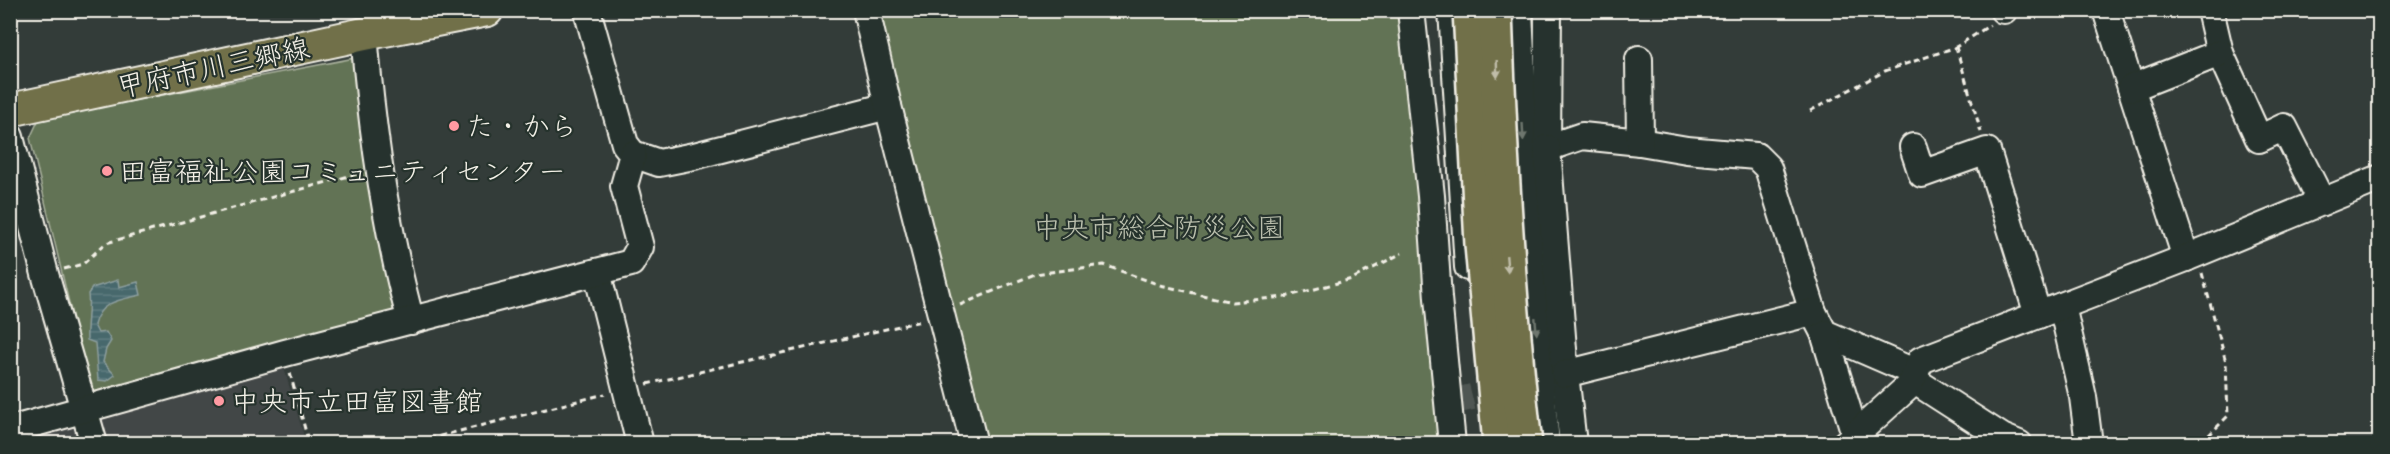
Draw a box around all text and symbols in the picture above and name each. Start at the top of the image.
street label: 甲府市川三郷線 [114,30,313,105]
one-way arrow [1492,59,1501,78]
place label: た・から [466,109,578,144]
marker: た・から [447,119,461,133]
one-way arrow [1519,122,1528,141]
place label: 田富福祉公園コミュニティセンター [119,154,566,189]
marker: 田富福祉公園コミュニティセンター [100,164,114,178]
park label: 中央市総合防災公園 [1033,210,1285,245]
one-way arrow [1503,254,1512,273]
one-way arrow [1531,317,1541,336]
place label: 中央市立田富図書館 [231,384,483,419]
marker: 中央市立田富図書館 [212,394,226,408]

